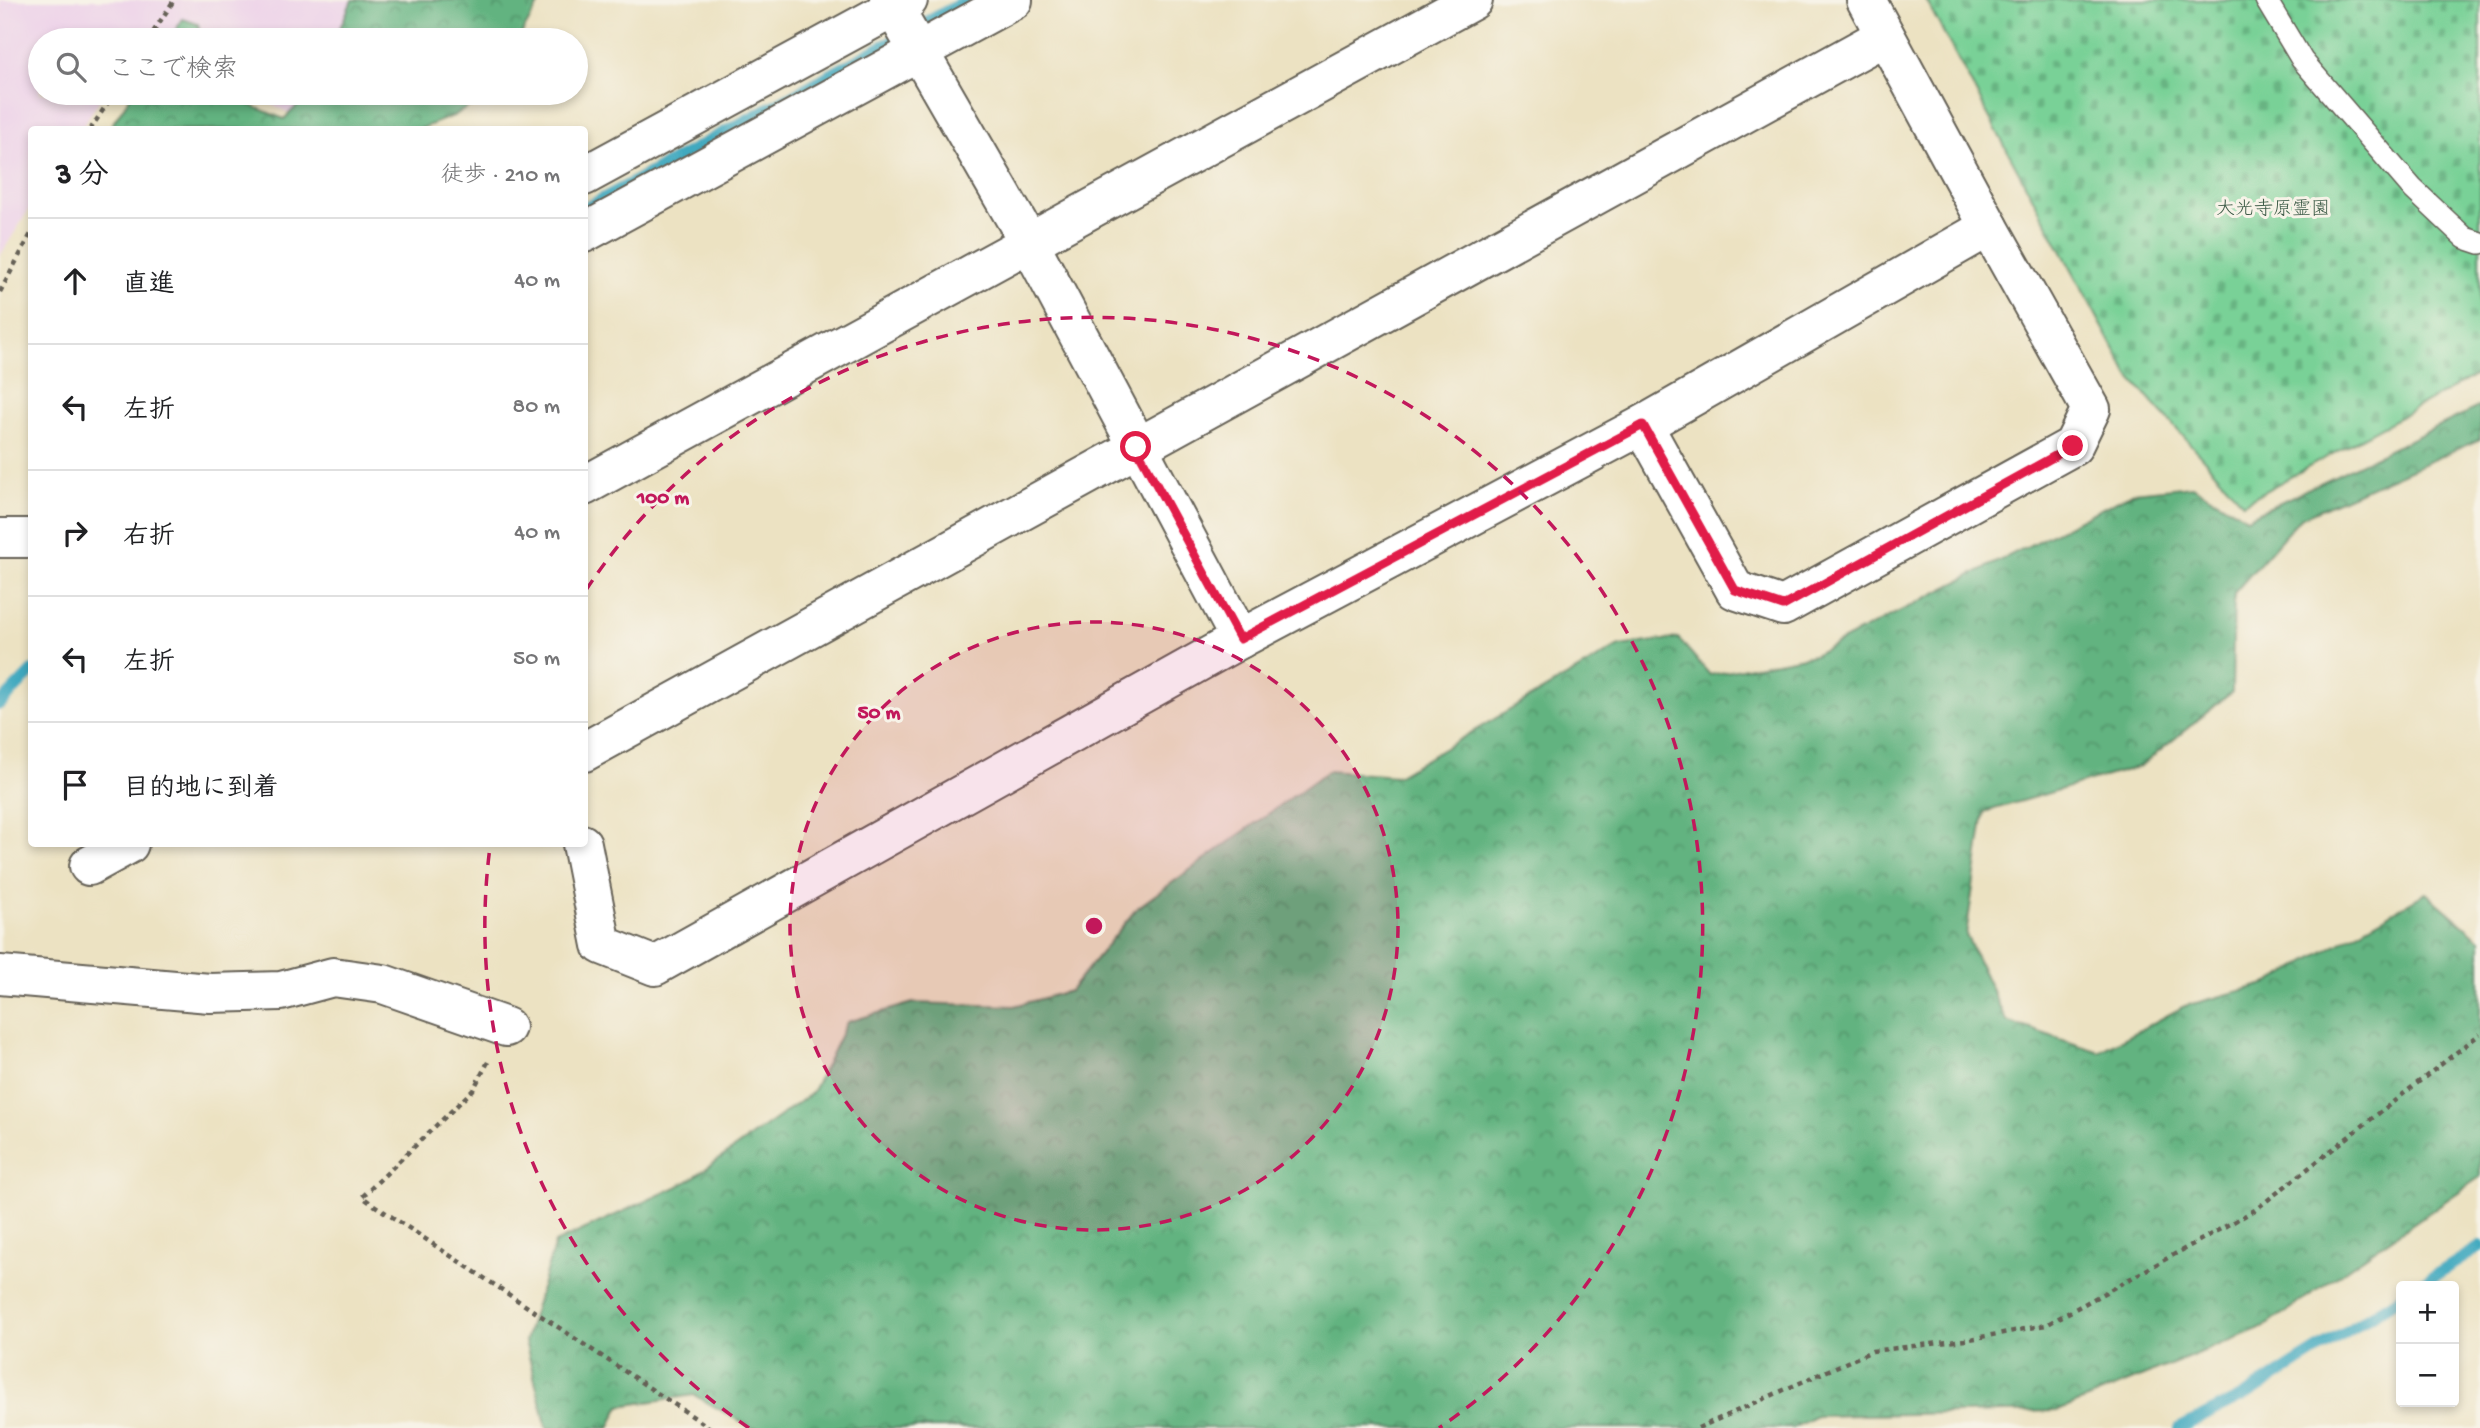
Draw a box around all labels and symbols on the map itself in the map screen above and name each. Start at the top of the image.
park label: 大光寺原霊園 [2216,198,2330,222]
route end [2057,430,2088,461]
route start [1120,431,1151,462]
text: 100 m [636,487,689,512]
text: 50 m [858,702,901,727]
centre of rings [1082,914,1106,938]

